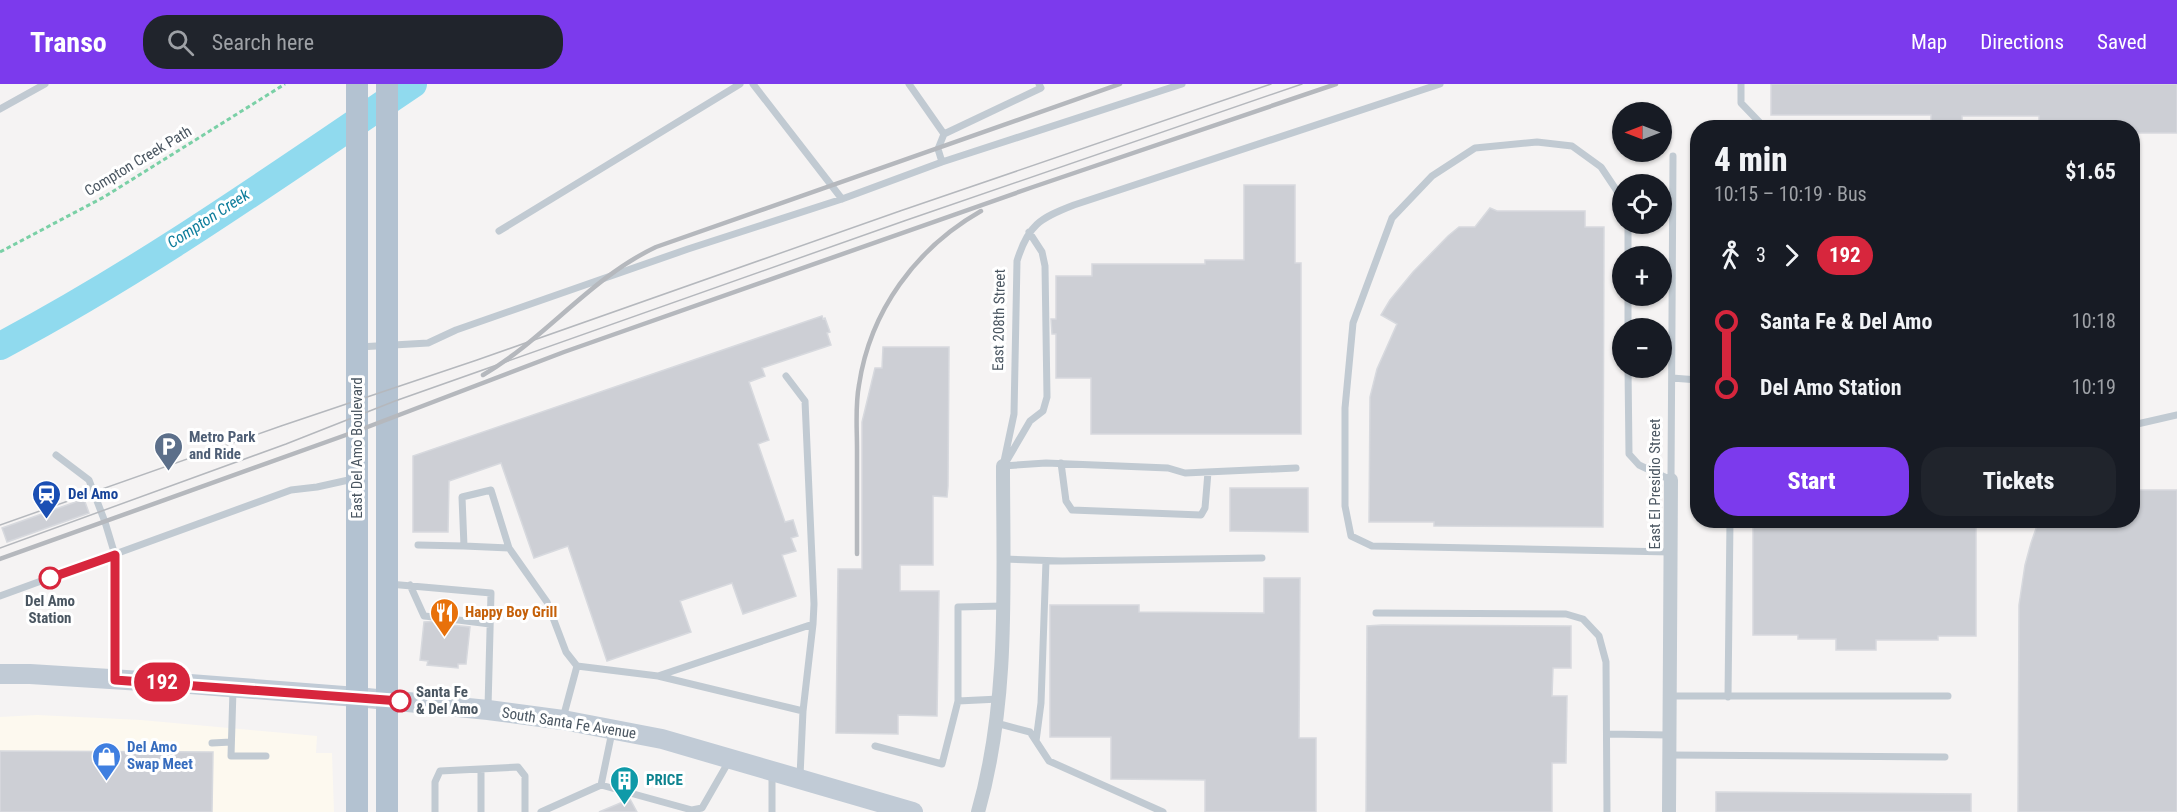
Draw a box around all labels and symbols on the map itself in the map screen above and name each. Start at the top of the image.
north arrow [1612,102,1672,162]
street label: Compton Creek Path [81,122,195,200]
water label: Compton Creek [164,184,254,252]
street label: East 208th Street [989,269,1009,371]
street label: East Del Amo Boulevard [348,377,366,519]
street label: East El Presidio Street [1646,419,1664,549]
place label: Metro Park and Ride [189,428,256,463]
parking icon: Metro Park and Ride [152,430,184,472]
station icon: Del Amo [31,478,63,520]
place label: Del Amo [68,485,118,503]
marker: Del Amo Station [39,567,61,589]
place label: Del Amo Station [25,592,75,627]
restaurant icon: Happy Boy Grill [428,596,460,638]
place label: Happy Boy Grill [465,603,557,621]
line badge: 192 [128,662,196,702]
place label: Santa Fe & Del Amo [416,683,478,718]
marker: Santa Fe & Del Amo [389,690,411,712]
street label: South Santa Fe Avenue [501,703,637,743]
place label: Del Amo Swap Meet [127,738,193,773]
shop icon: Del Amo Swap Meet [90,740,122,782]
building icon: PRICE [609,764,641,806]
place label: PRICE [646,771,683,789]

